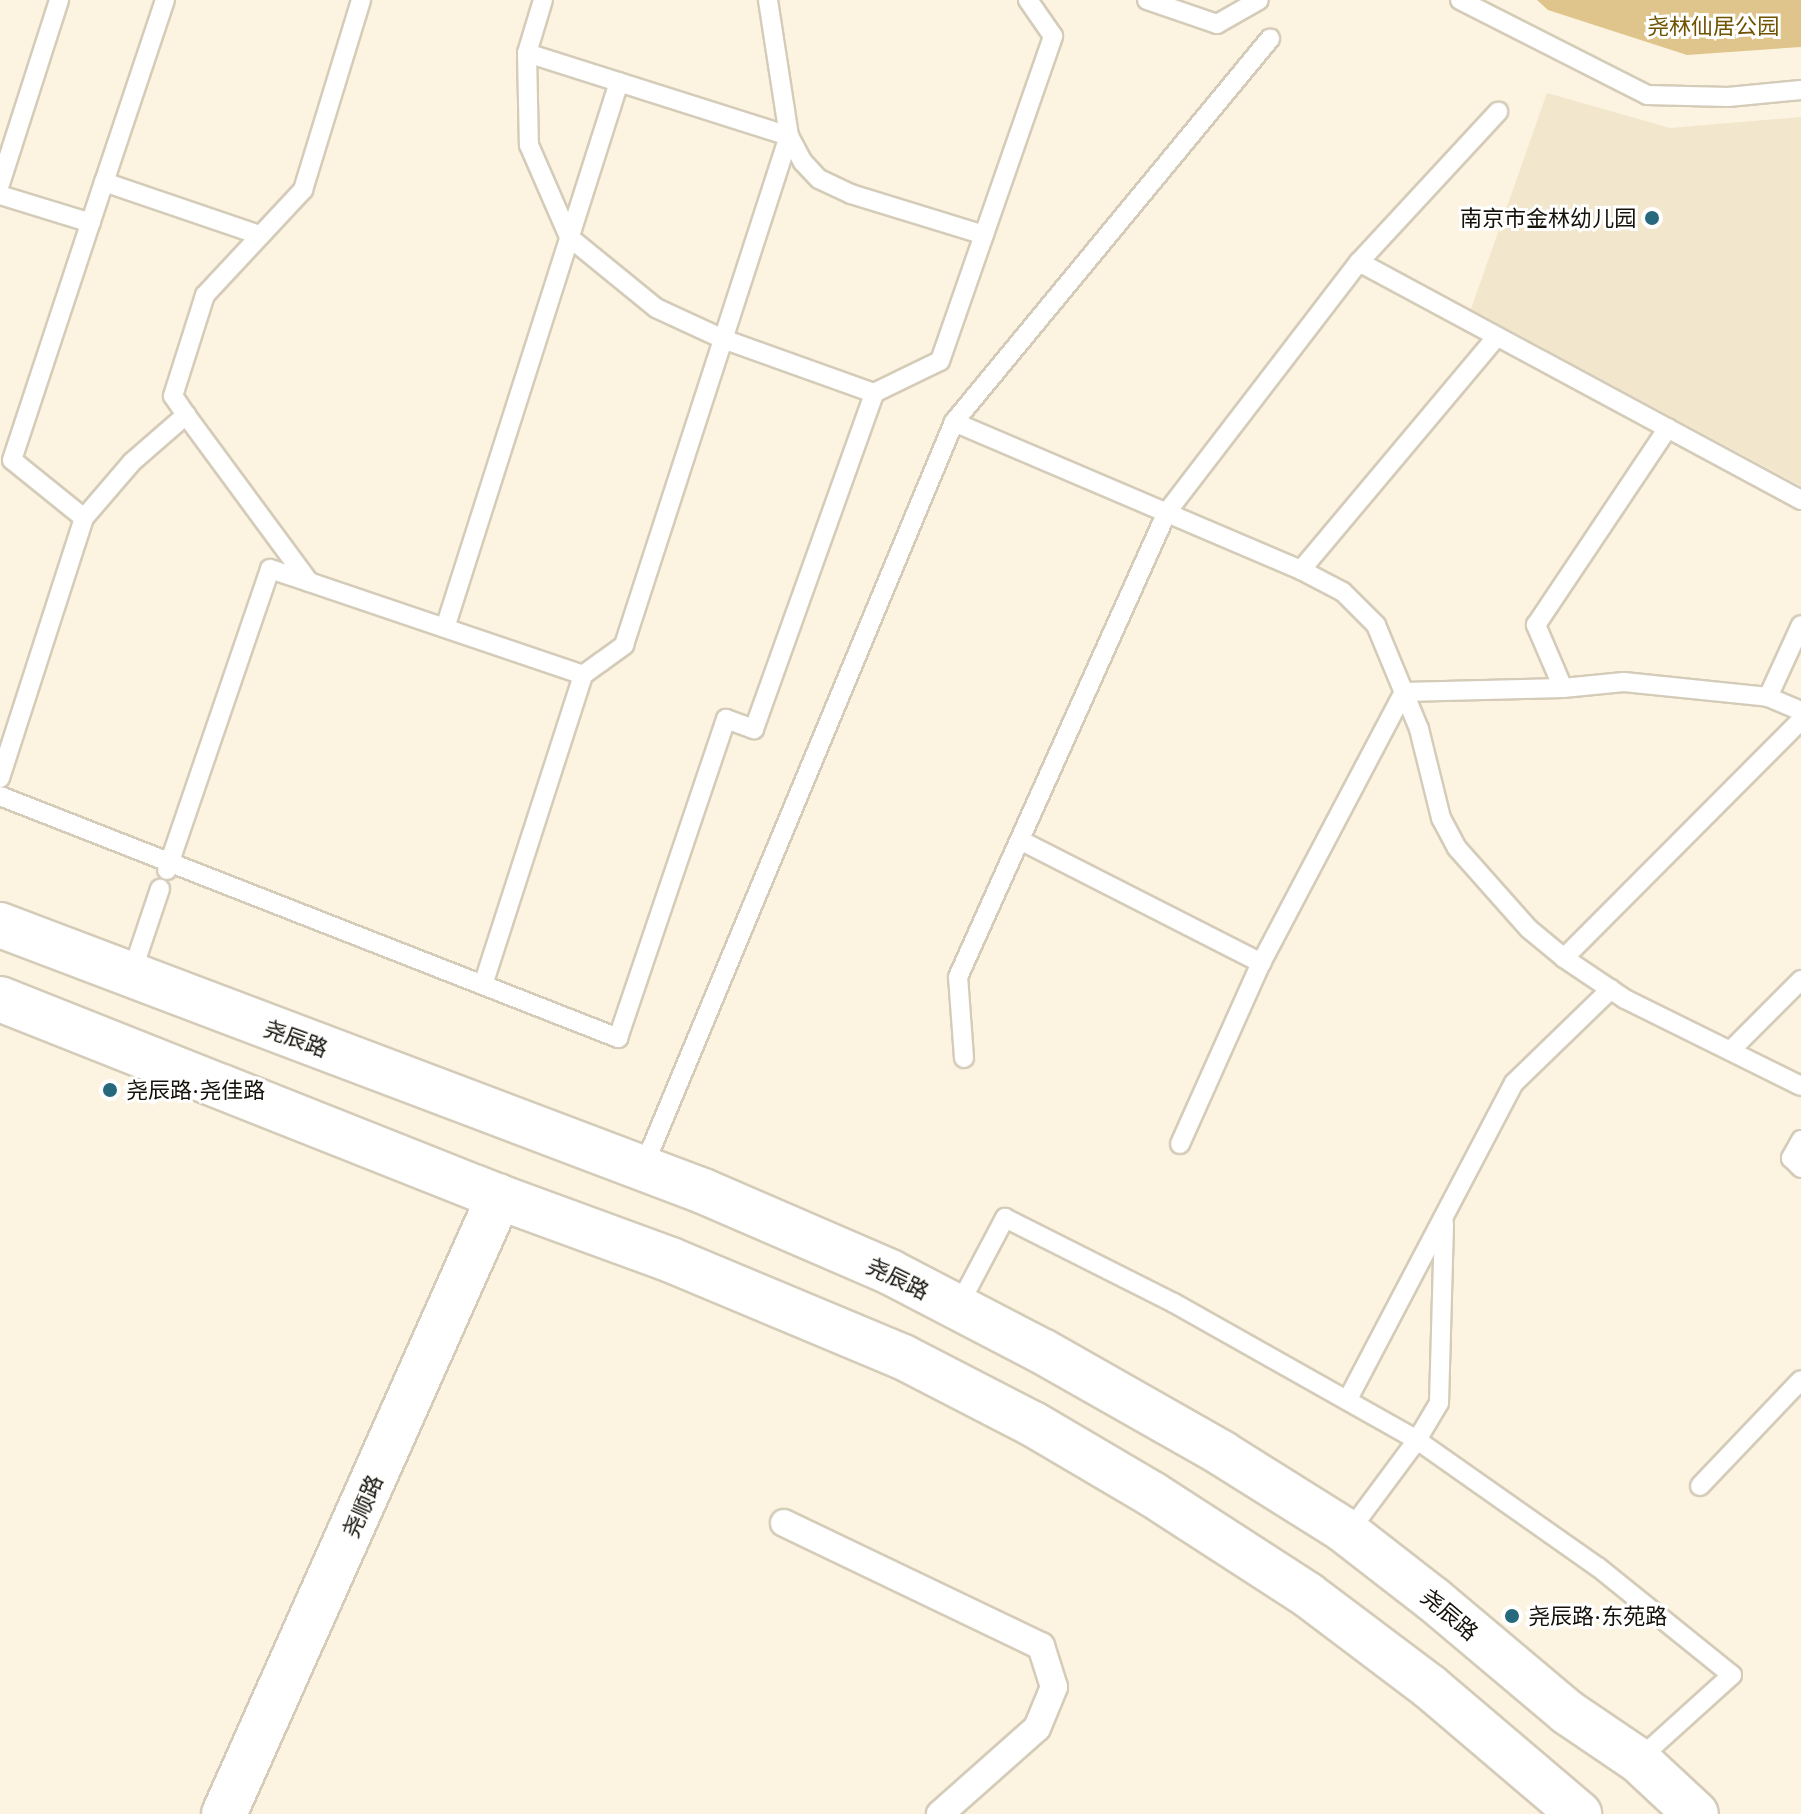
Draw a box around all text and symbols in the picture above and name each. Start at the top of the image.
park label: 尧林仙居公园 [1647,13,1779,39]
place label: 南京市金林幼儿园 [1460,205,1636,231]
marker: 南京市金林幼儿园 [1643,209,1661,227]
street label: 尧辰路 [260,1014,332,1062]
place label: 尧辰路·尧佳路 [126,1077,265,1103]
marker: 尧辰路·尧佳路 [101,1081,119,1099]
street label: 尧辰路 [863,1252,933,1304]
street label: 尧顺路 [337,1470,387,1542]
street label: 尧辰路 [1416,1583,1484,1645]
place label: 尧辰路·东苑路 [1528,1603,1667,1629]
marker: 尧辰路·东苑路 [1503,1607,1521,1625]

